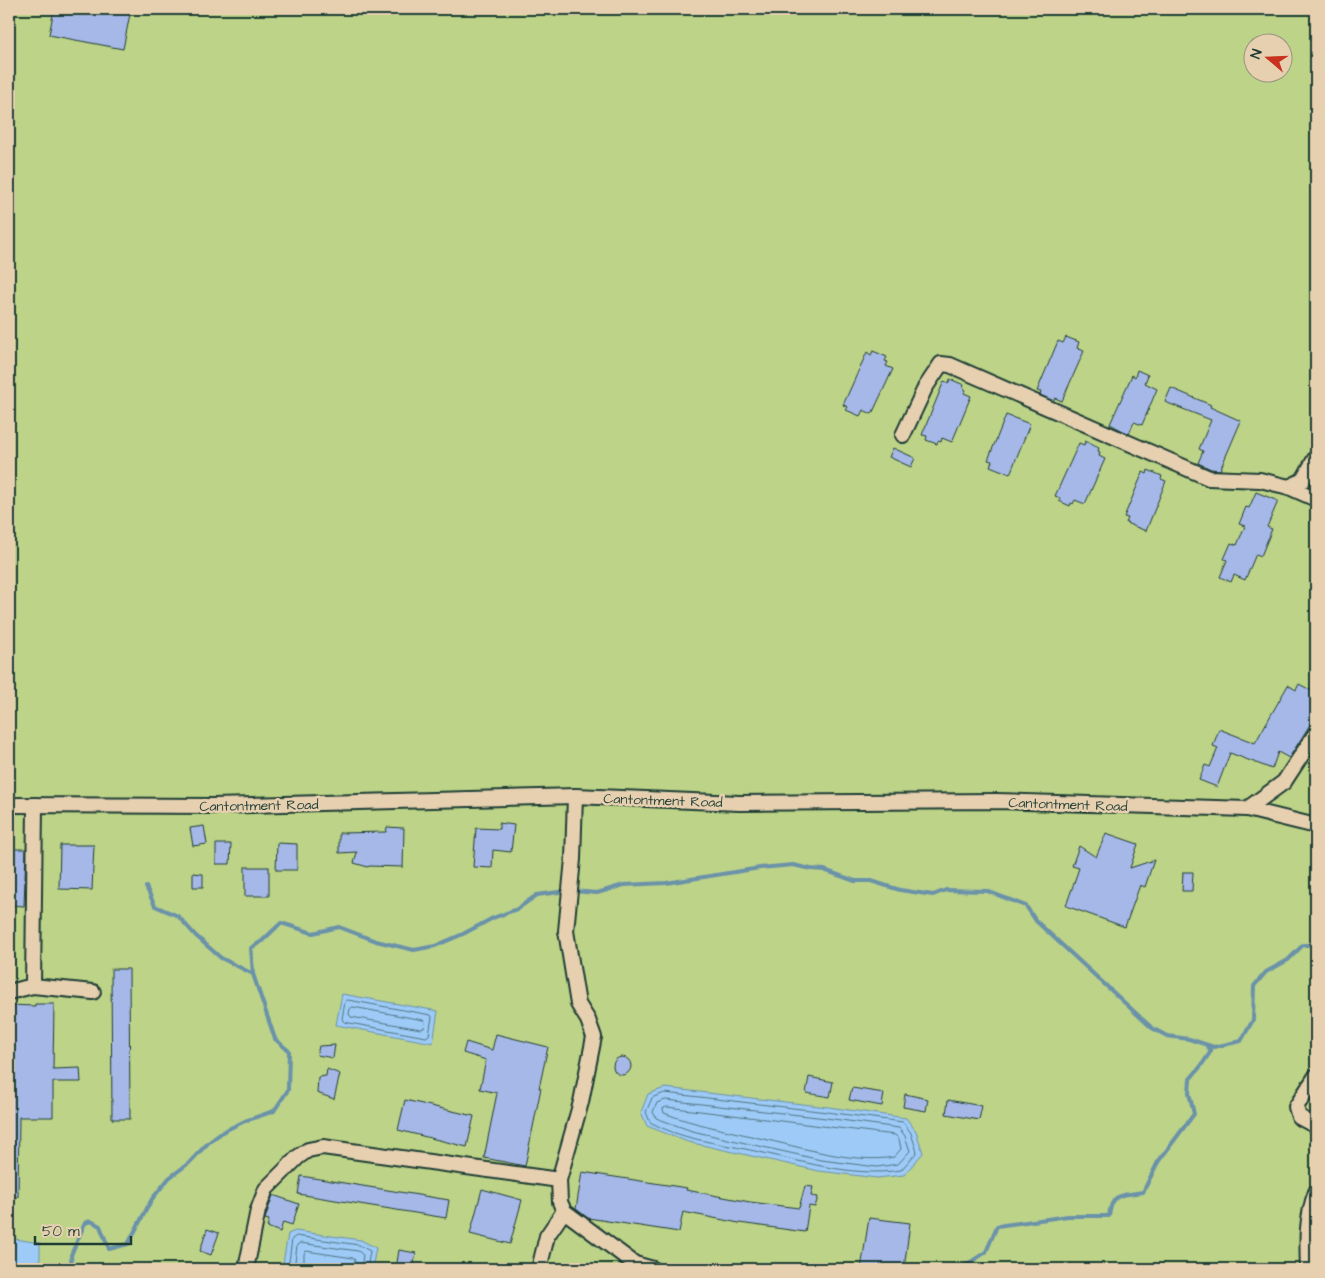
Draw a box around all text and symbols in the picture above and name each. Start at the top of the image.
north arrow [1242,32,1292,82]
text: N [1246,46,1268,62]
street label: Cantontment Road [603,789,723,813]
street label: Cantontment Road [1008,793,1128,817]
street label: Cantontment Road [199,795,319,817]
scale bar [35,1213,131,1245]
text: 50 m [42,1221,80,1242]

